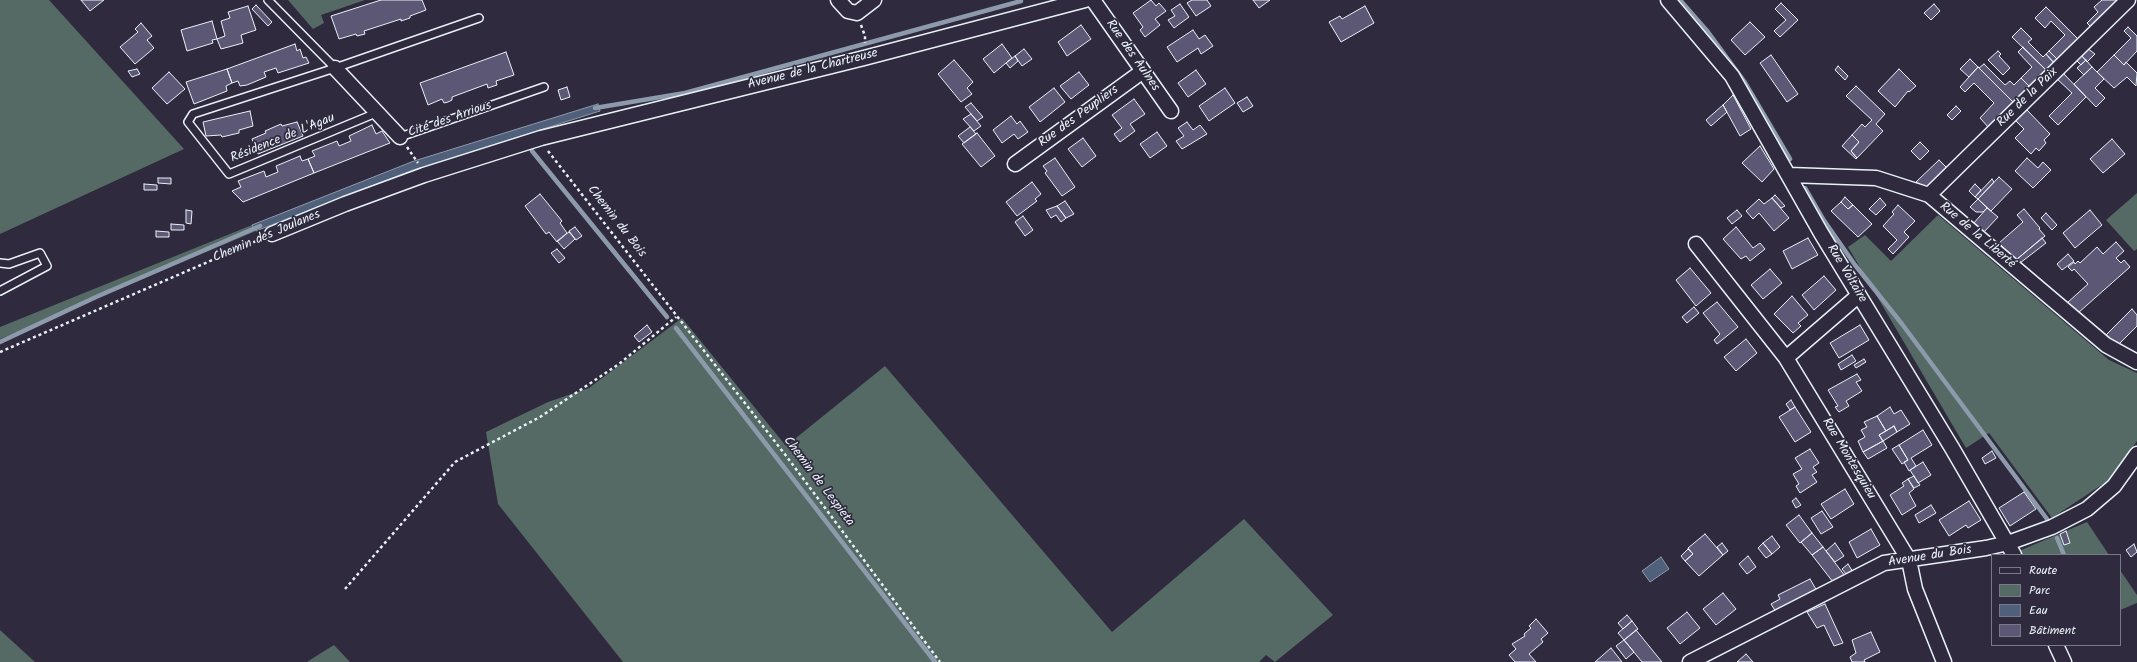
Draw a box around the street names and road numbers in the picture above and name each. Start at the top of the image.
street label: Rue des Aulnes [1102,17,1162,95]
street label: Avenue de la Chartreuse [746,46,880,94]
street label: Rue de la Paix [1994,65,2062,131]
street label: Rue des Peupliers [1036,83,1122,151]
street label: Cité des Arrious [406,98,494,142]
street label: Résidence de L'Agau [229,111,337,167]
street label: Chemin du Bois [583,183,649,261]
street label: Rue de la Liberté [1936,200,2018,272]
street label: Chemin des Joulanes [211,207,323,267]
street label: Rue Voltaire [1823,242,1869,306]
street label: Rue Montesquieu [1818,416,1878,502]
street label: Chemin de Lespieta [779,434,857,530]
street label: Avenue du Bois [1887,543,1973,571]

